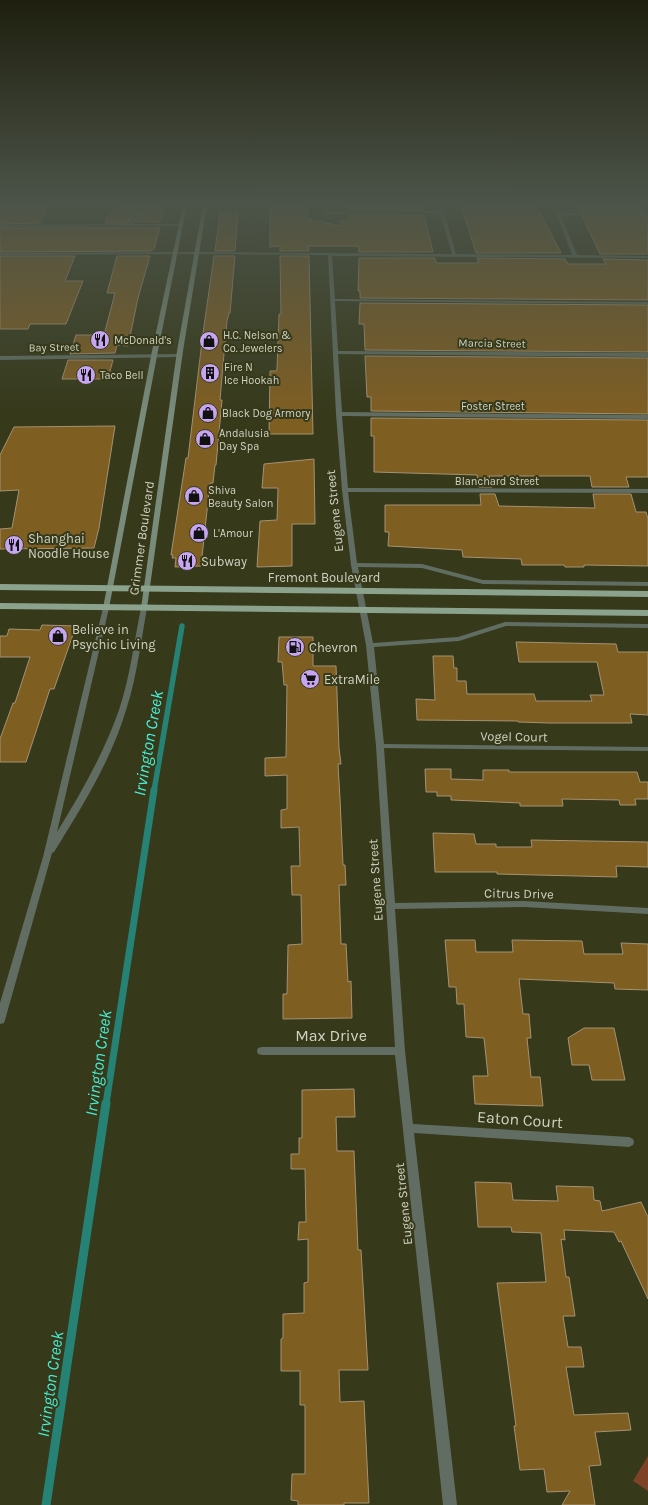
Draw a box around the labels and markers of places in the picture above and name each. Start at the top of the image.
restaurant icon: McDonald's [89,329,111,351]
place label: H.C. Nelson & Co. Jewelers [223,329,291,355]
shop icon: H.C. Nelson & Co. Jewelers [198,330,220,352]
place label: McDonald's [114,334,172,347]
place label: Fire N Ice Hookah [224,361,279,387]
building icon: Fire N Ice Hookah [199,362,221,384]
restaurant icon: Taco Bell [75,364,97,386]
place label: Taco Bell [100,369,144,382]
shop icon: Black Dog Armory [197,402,219,424]
place label: Black Dog Armory [222,407,310,420]
place label: Andalusia Day Spa [219,427,269,453]
shop icon: Andalusia Day Spa [194,428,216,450]
place label: Shiva Beauty Salon [208,484,274,510]
shop icon: Shiva Beauty Salon [183,485,205,507]
shop icon: L'Amour [188,522,210,544]
place label: L'Amour [213,527,253,540]
place label: Shanghai Noodle House [28,531,110,561]
restaurant icon: Shanghai Noodle House [3,534,25,556]
restaurant icon: Subway [176,550,198,572]
place label: Subway [201,554,247,569]
place label: Believe in Psychic Living [72,622,156,652]
shop icon: Believe in Psychic Living [47,625,69,647]
fuel station icon: Chevron [284,636,306,658]
place label: Chevron [309,640,358,655]
supermarket icon: ExtraMile [299,668,321,690]
place label: ExtraMile [324,672,380,687]

